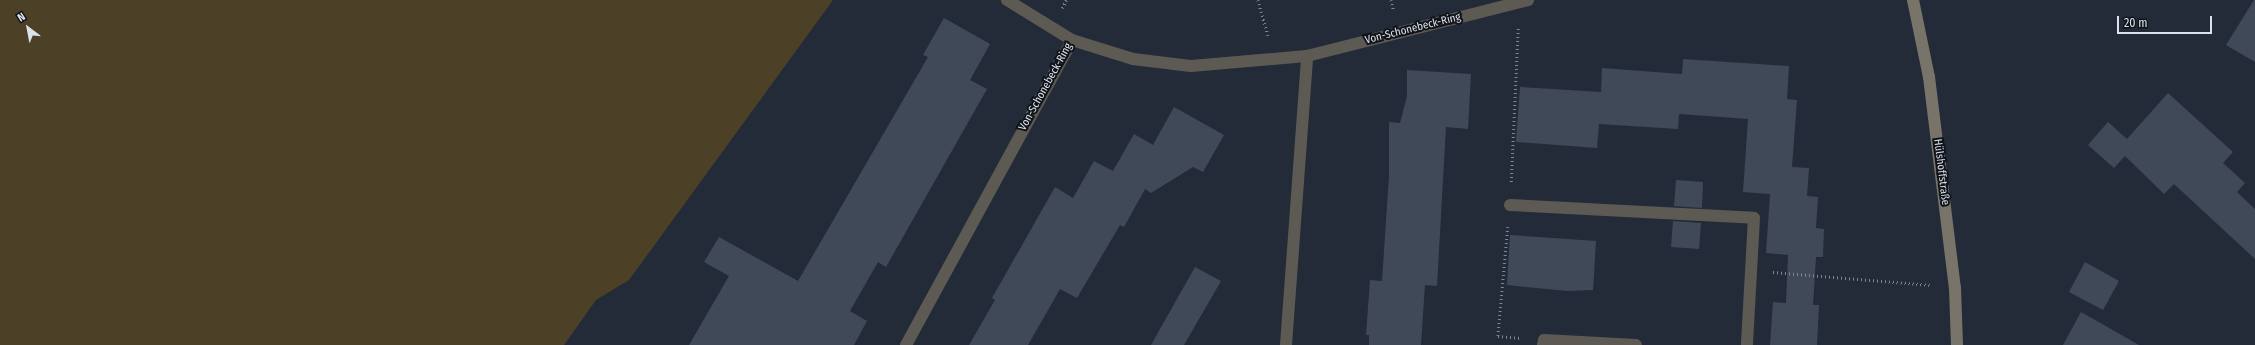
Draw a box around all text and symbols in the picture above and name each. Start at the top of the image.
north arrow [8,8,48,48]
scale bar [2119,8,2214,34]
text: N [15,10,28,25]
street label: Von-Schonebeck-Ring [1364,11,1462,47]
text: 20 m [2124,16,2148,30]
street label: Von-Schonebeck-Ring [1016,41,1076,133]
street label: Hülshoffstraße [1930,138,1952,206]

